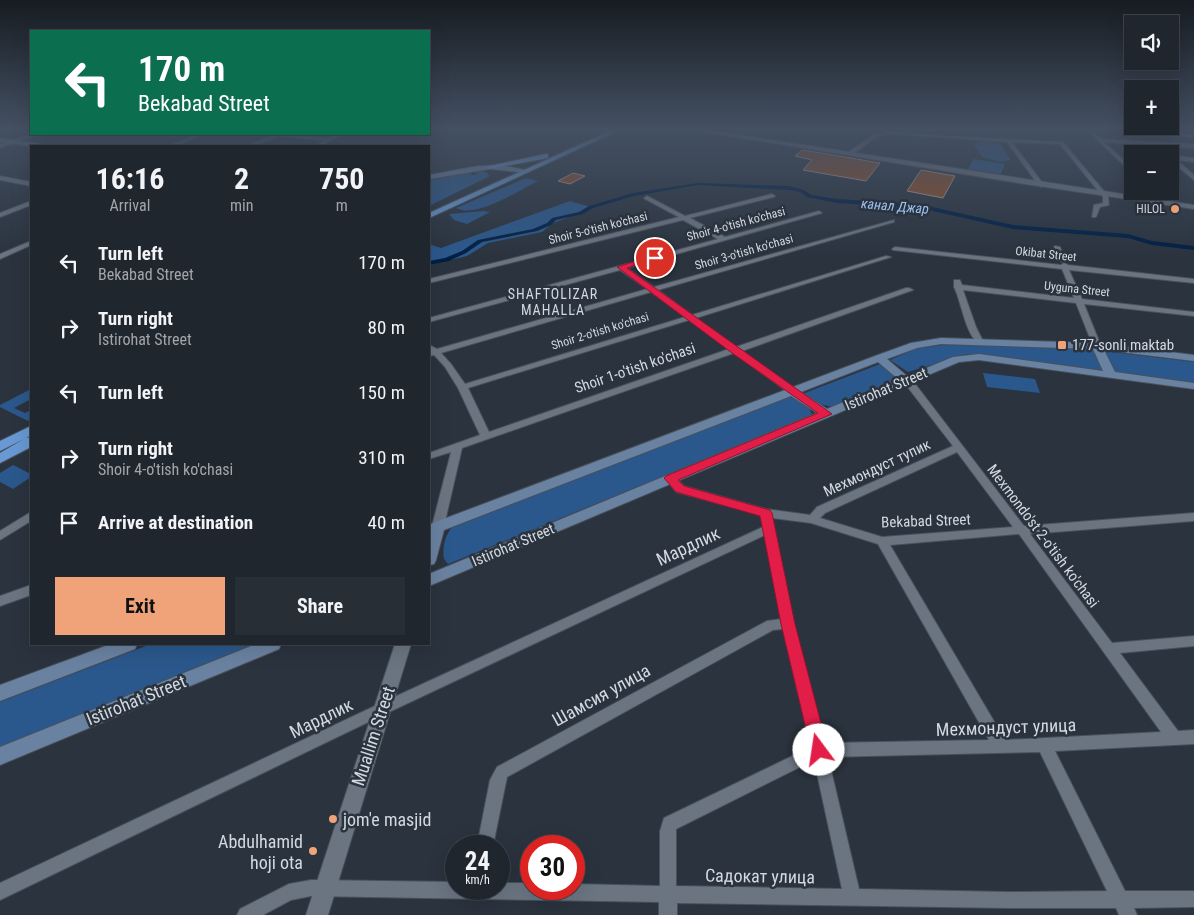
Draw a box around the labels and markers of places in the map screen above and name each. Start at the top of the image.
place label: HILOL [1136,202,1165,216]
marker: HILOL [1169,203,1181,215]
pin [634,237,676,279]
place label: 177-sonli maktab [1072,336,1174,354]
marker: 177-sonli maktab [1056,339,1068,351]
place label: jom'e masjid [342,809,431,830]
marker: jom'e masjid [327,813,339,825]
place label: Abdulhamid hoji ota [218,831,303,873]
marker: Abdulhamid hoji ota [307,845,319,857]

